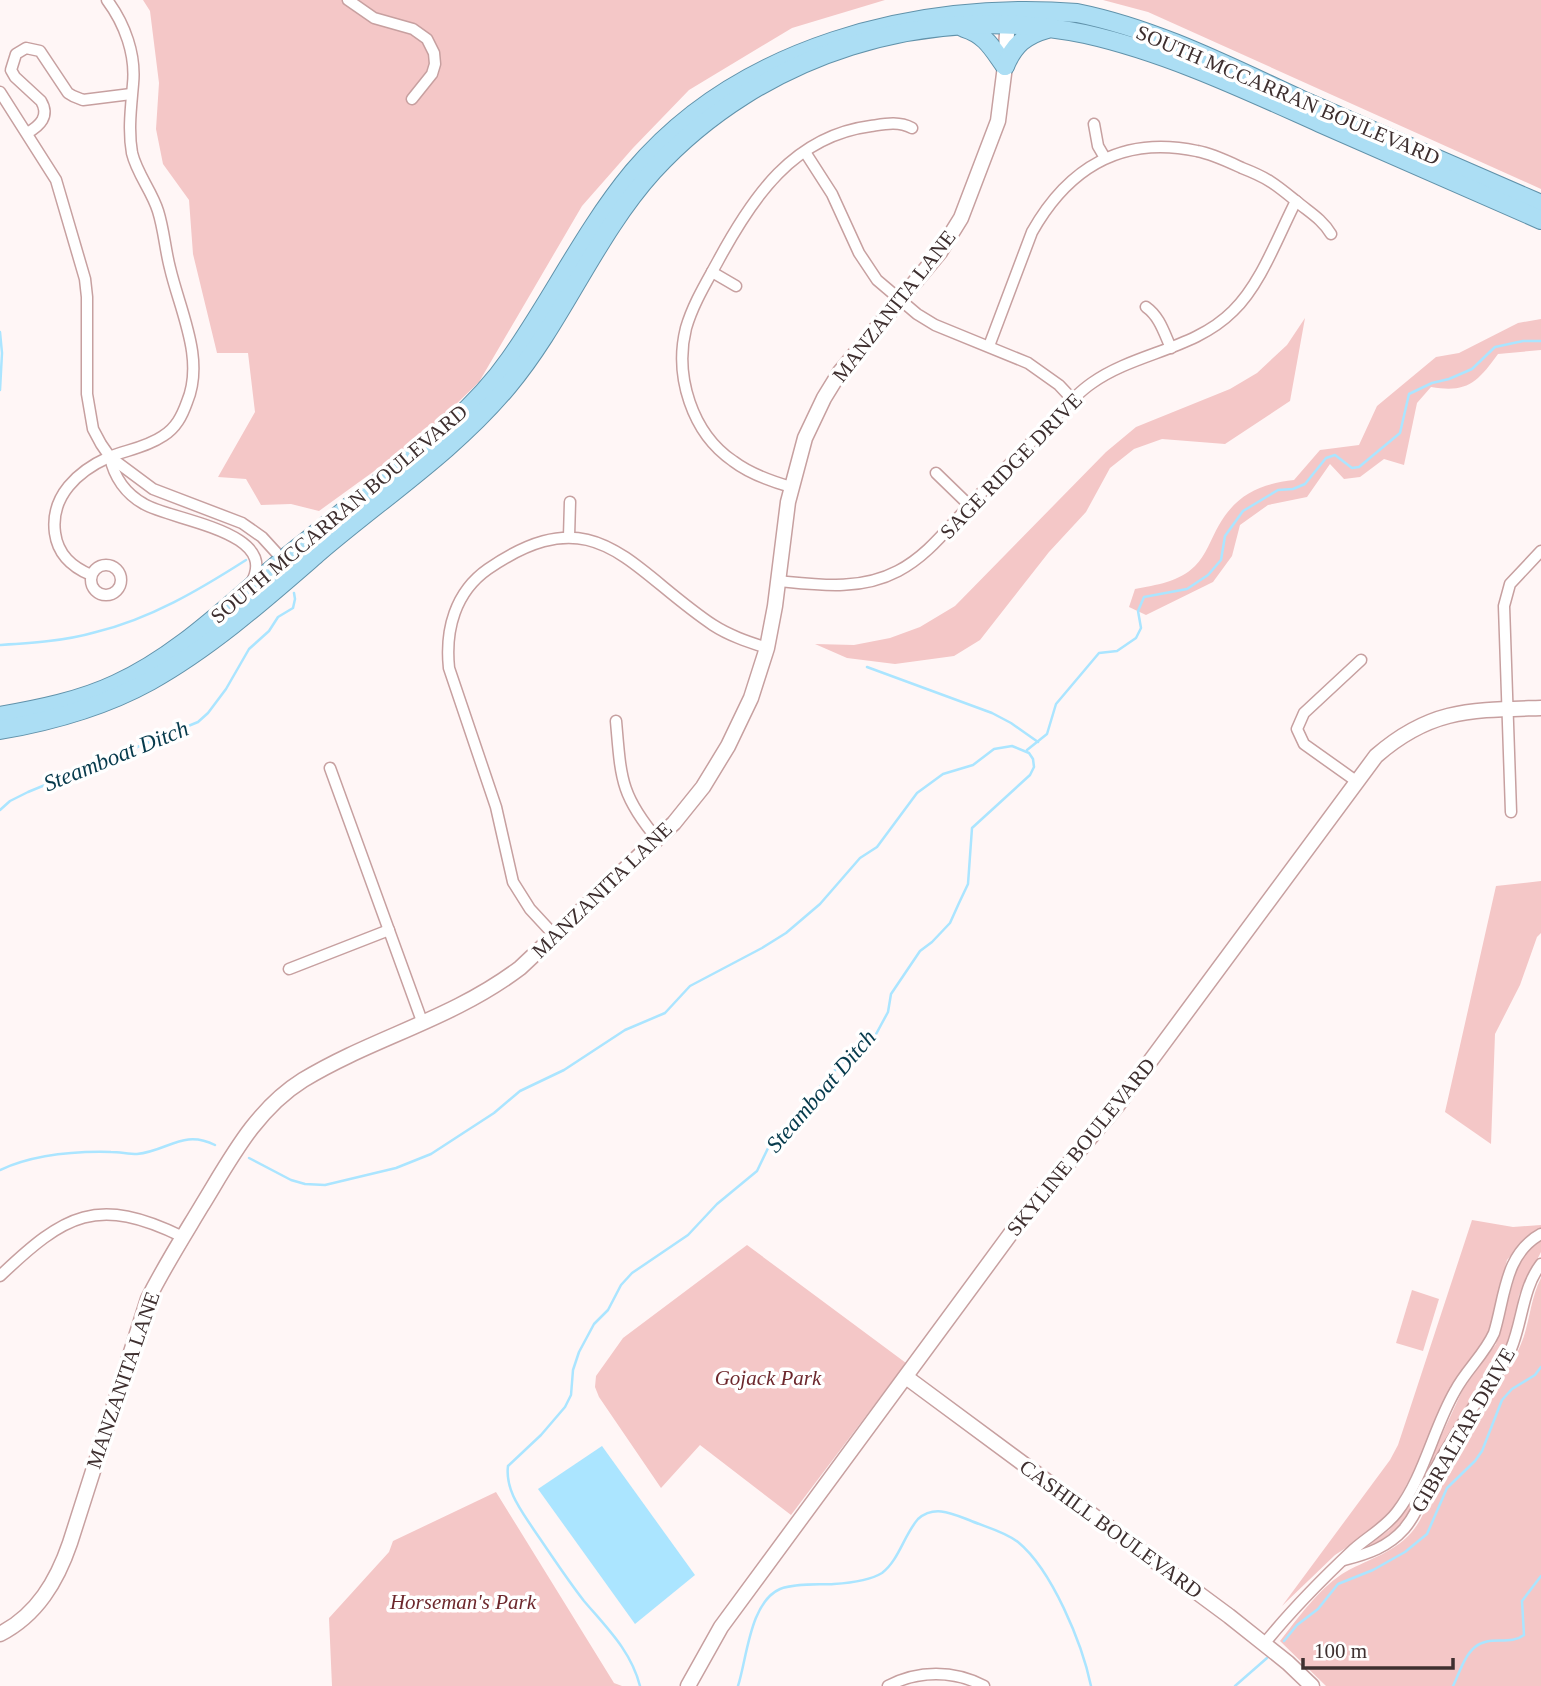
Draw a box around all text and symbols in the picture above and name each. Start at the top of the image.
street label: SOUTH MCCARRAN BOULEVARD [1133,20,1443,170]
street label: MANZANITA LANE [827,226,961,386]
street label: SAGE RIDGE DRIVE [935,388,1087,544]
street label: SOUTH MCCARRAN BOULEVARD [206,400,472,628]
water label: Steamboat Ditch [40,716,192,796]
street label: MANZANITA LANE [527,817,677,963]
water label: Steamboat Ditch [761,1025,881,1157]
street label: SKYLINE BOULEVARD [1002,1053,1160,1241]
street label: MANZANITA LANE [81,1288,165,1472]
street label: GIBRALTAR DRIVE [1406,1343,1520,1517]
park label: Gojack Park [715,1366,822,1390]
street label: CASHILL BOULEVARD [1015,1455,1207,1603]
park label: Horseman's Park [389,1590,537,1614]
scale bar [1303,1626,1454,1670]
text: 100 m [1314,1639,1367,1663]

